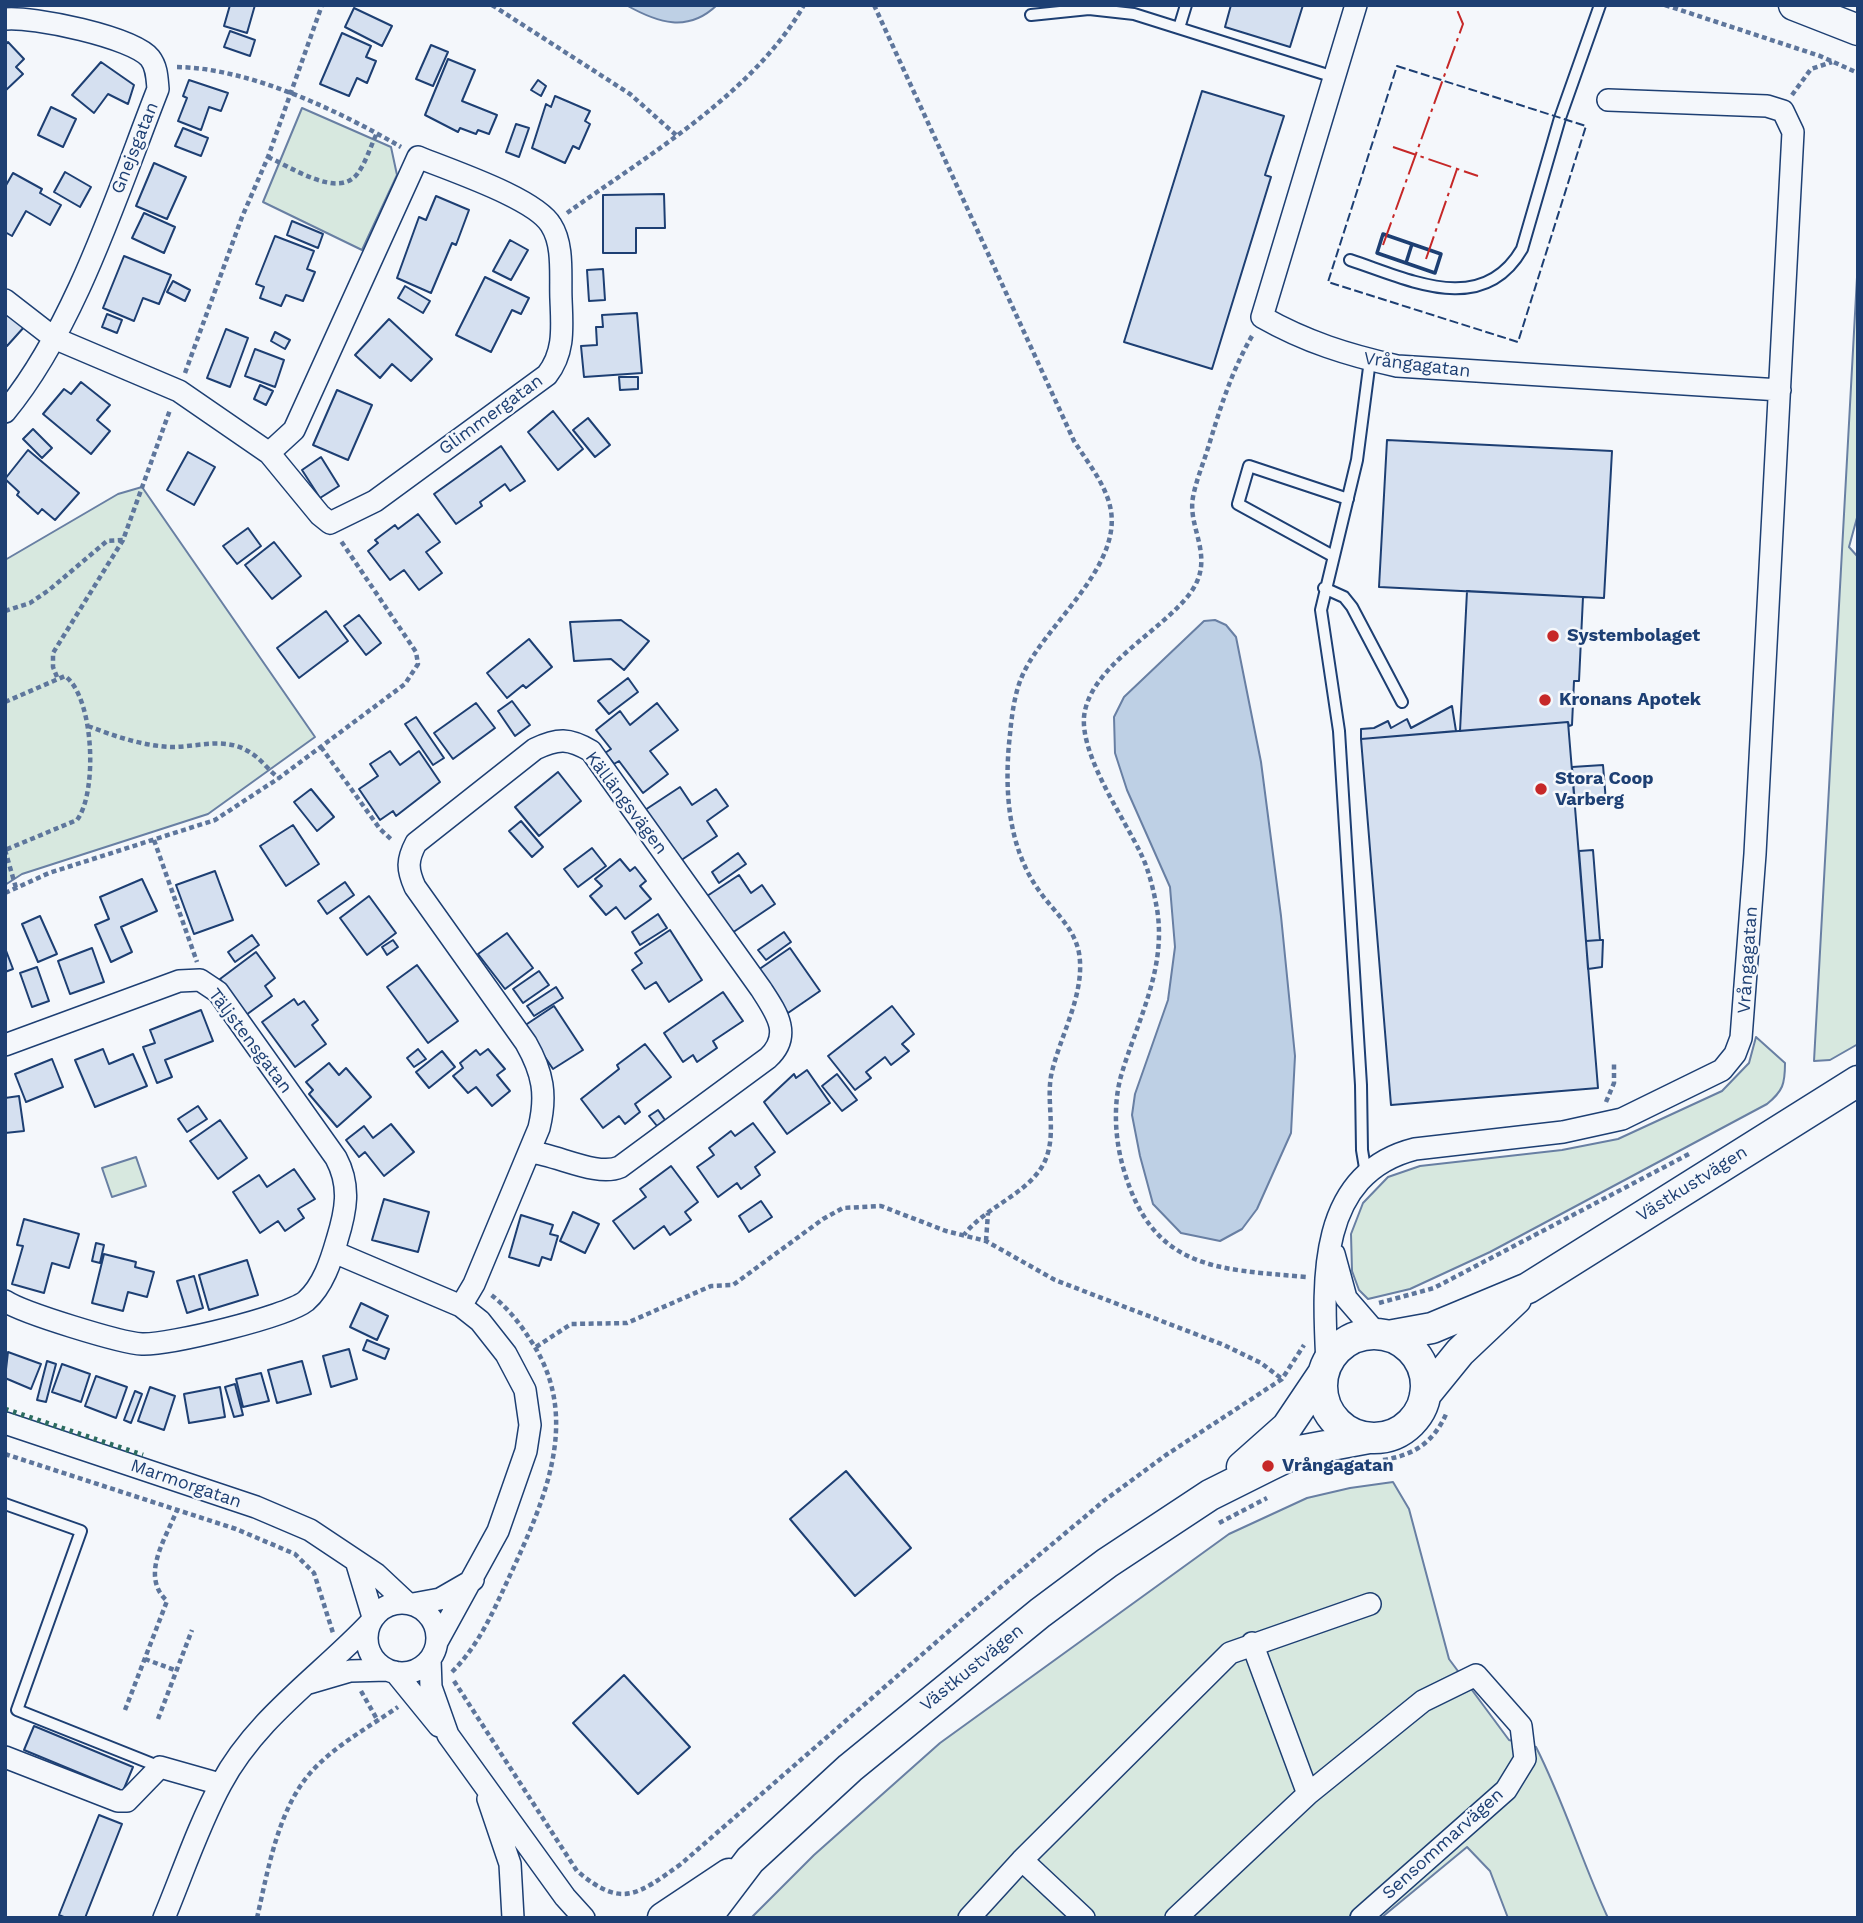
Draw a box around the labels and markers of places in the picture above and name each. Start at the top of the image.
place label: Systembolaget [1567,625,1700,647]
marker: Systembolaget [1545,628,1561,644]
place label: Kronans Apotek [1559,689,1701,711]
marker: Kronans Apotek [1537,692,1553,708]
place label: Stora Coop Varberg [1555,768,1654,810]
marker: Stora Coop Varberg [1533,781,1549,797]
place label: Vrångagatan [1282,1455,1394,1477]
marker: Vrångagatan [1260,1458,1276,1474]

